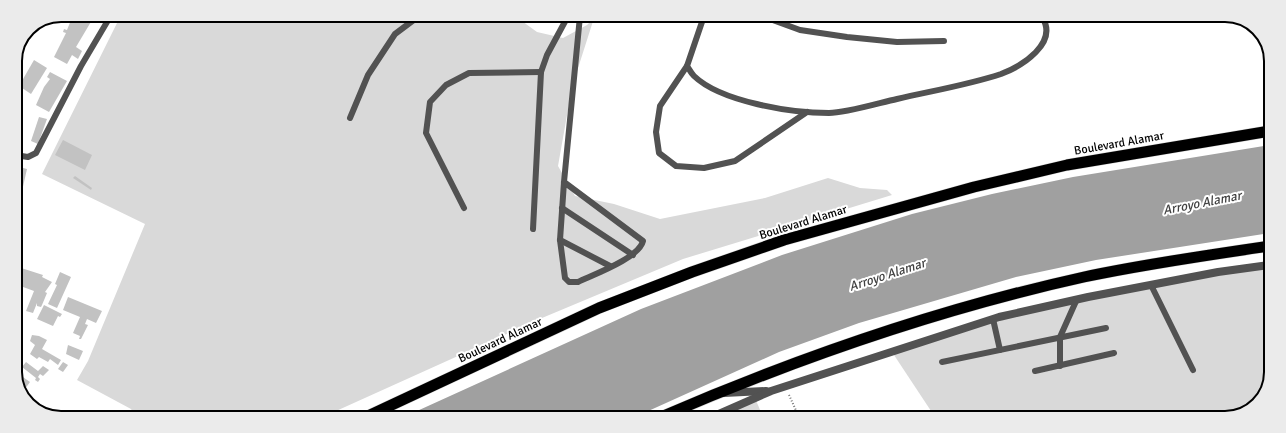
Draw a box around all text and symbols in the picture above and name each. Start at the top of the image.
street label: Boulevard Alamar [1073,128,1166,159]
water label: Arroyo Alamar [1162,187,1245,218]
street label: Boulevard Alamar [757,202,849,243]
water label: Arroyo Alamar [847,254,930,295]
street label: Boulevard Alamar [456,314,545,366]

